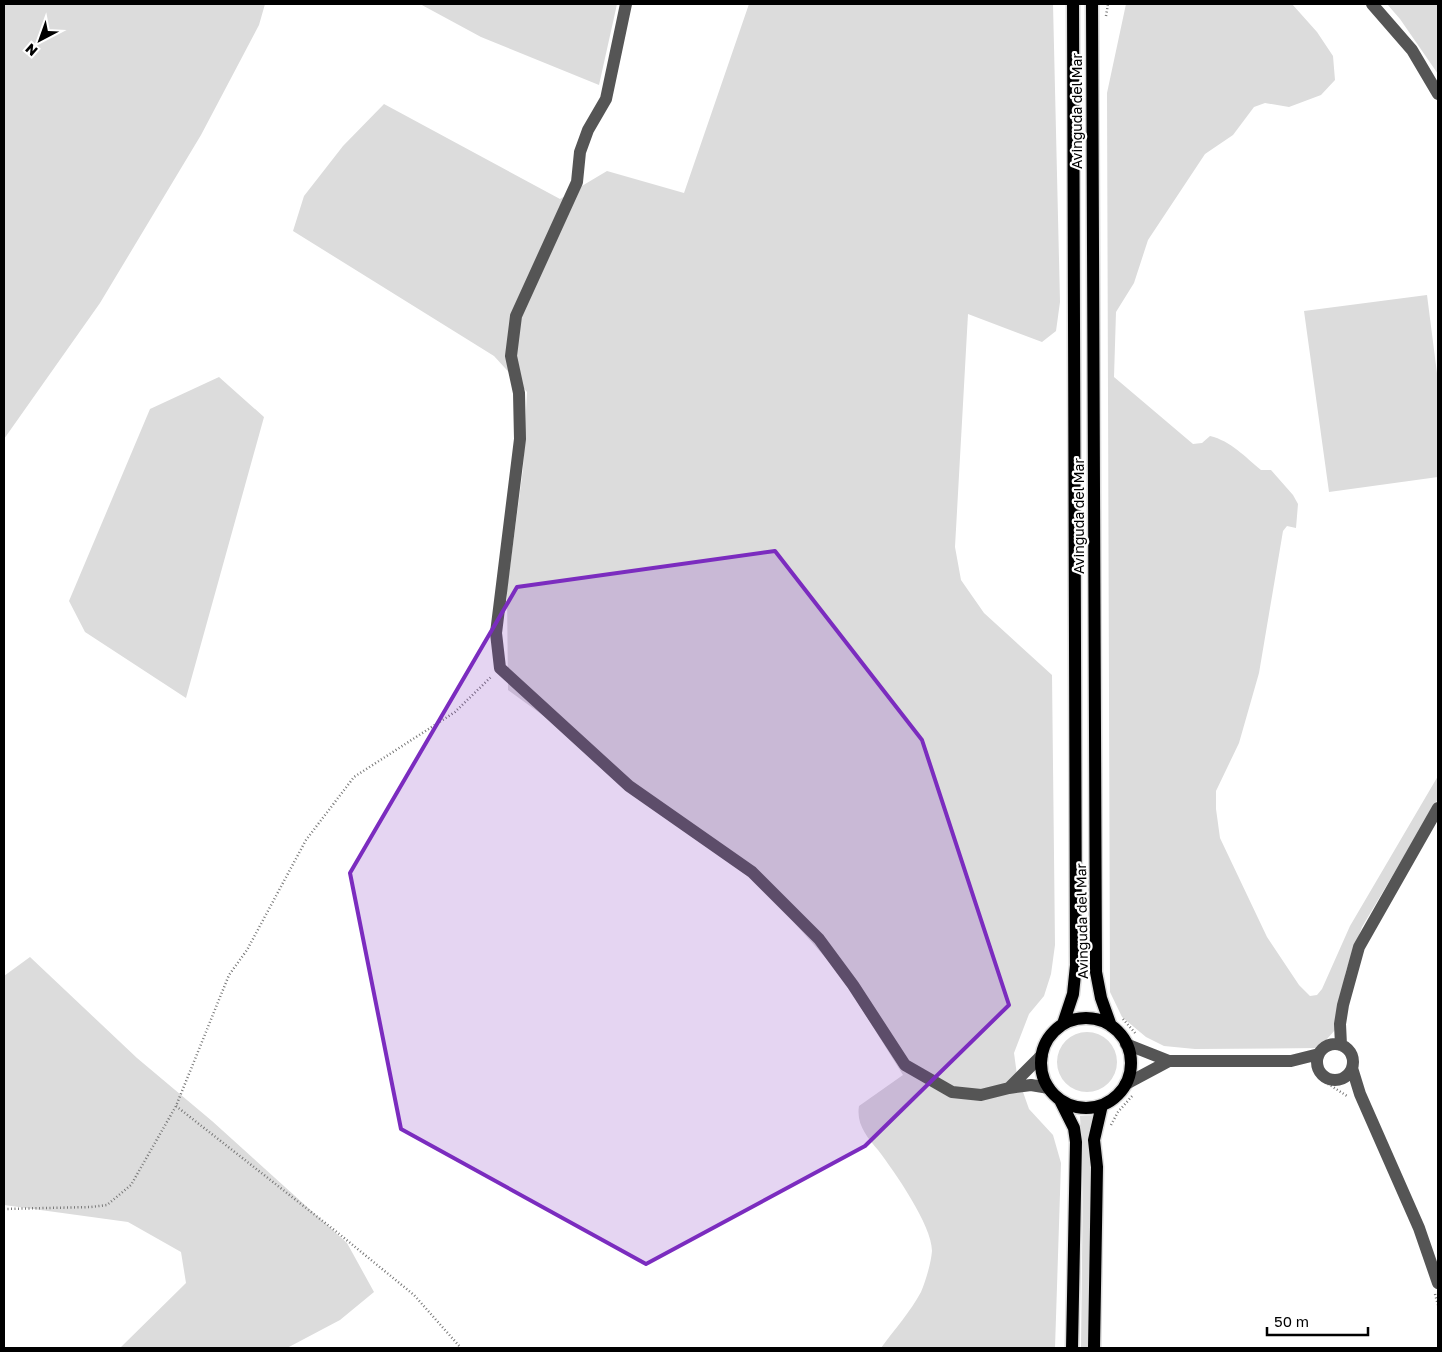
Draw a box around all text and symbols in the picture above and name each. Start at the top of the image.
north arrow [15,15,65,65]
text: N [22,40,41,60]
street label: Avinguda del Mar [1068,52,1085,169]
street label: Avinguda del Mar [1070,457,1087,574]
street label: Avinguda del Mar [1072,862,1091,979]
scale bar [1267,1304,1368,1336]
text: 50 m [1274,1312,1309,1330]

